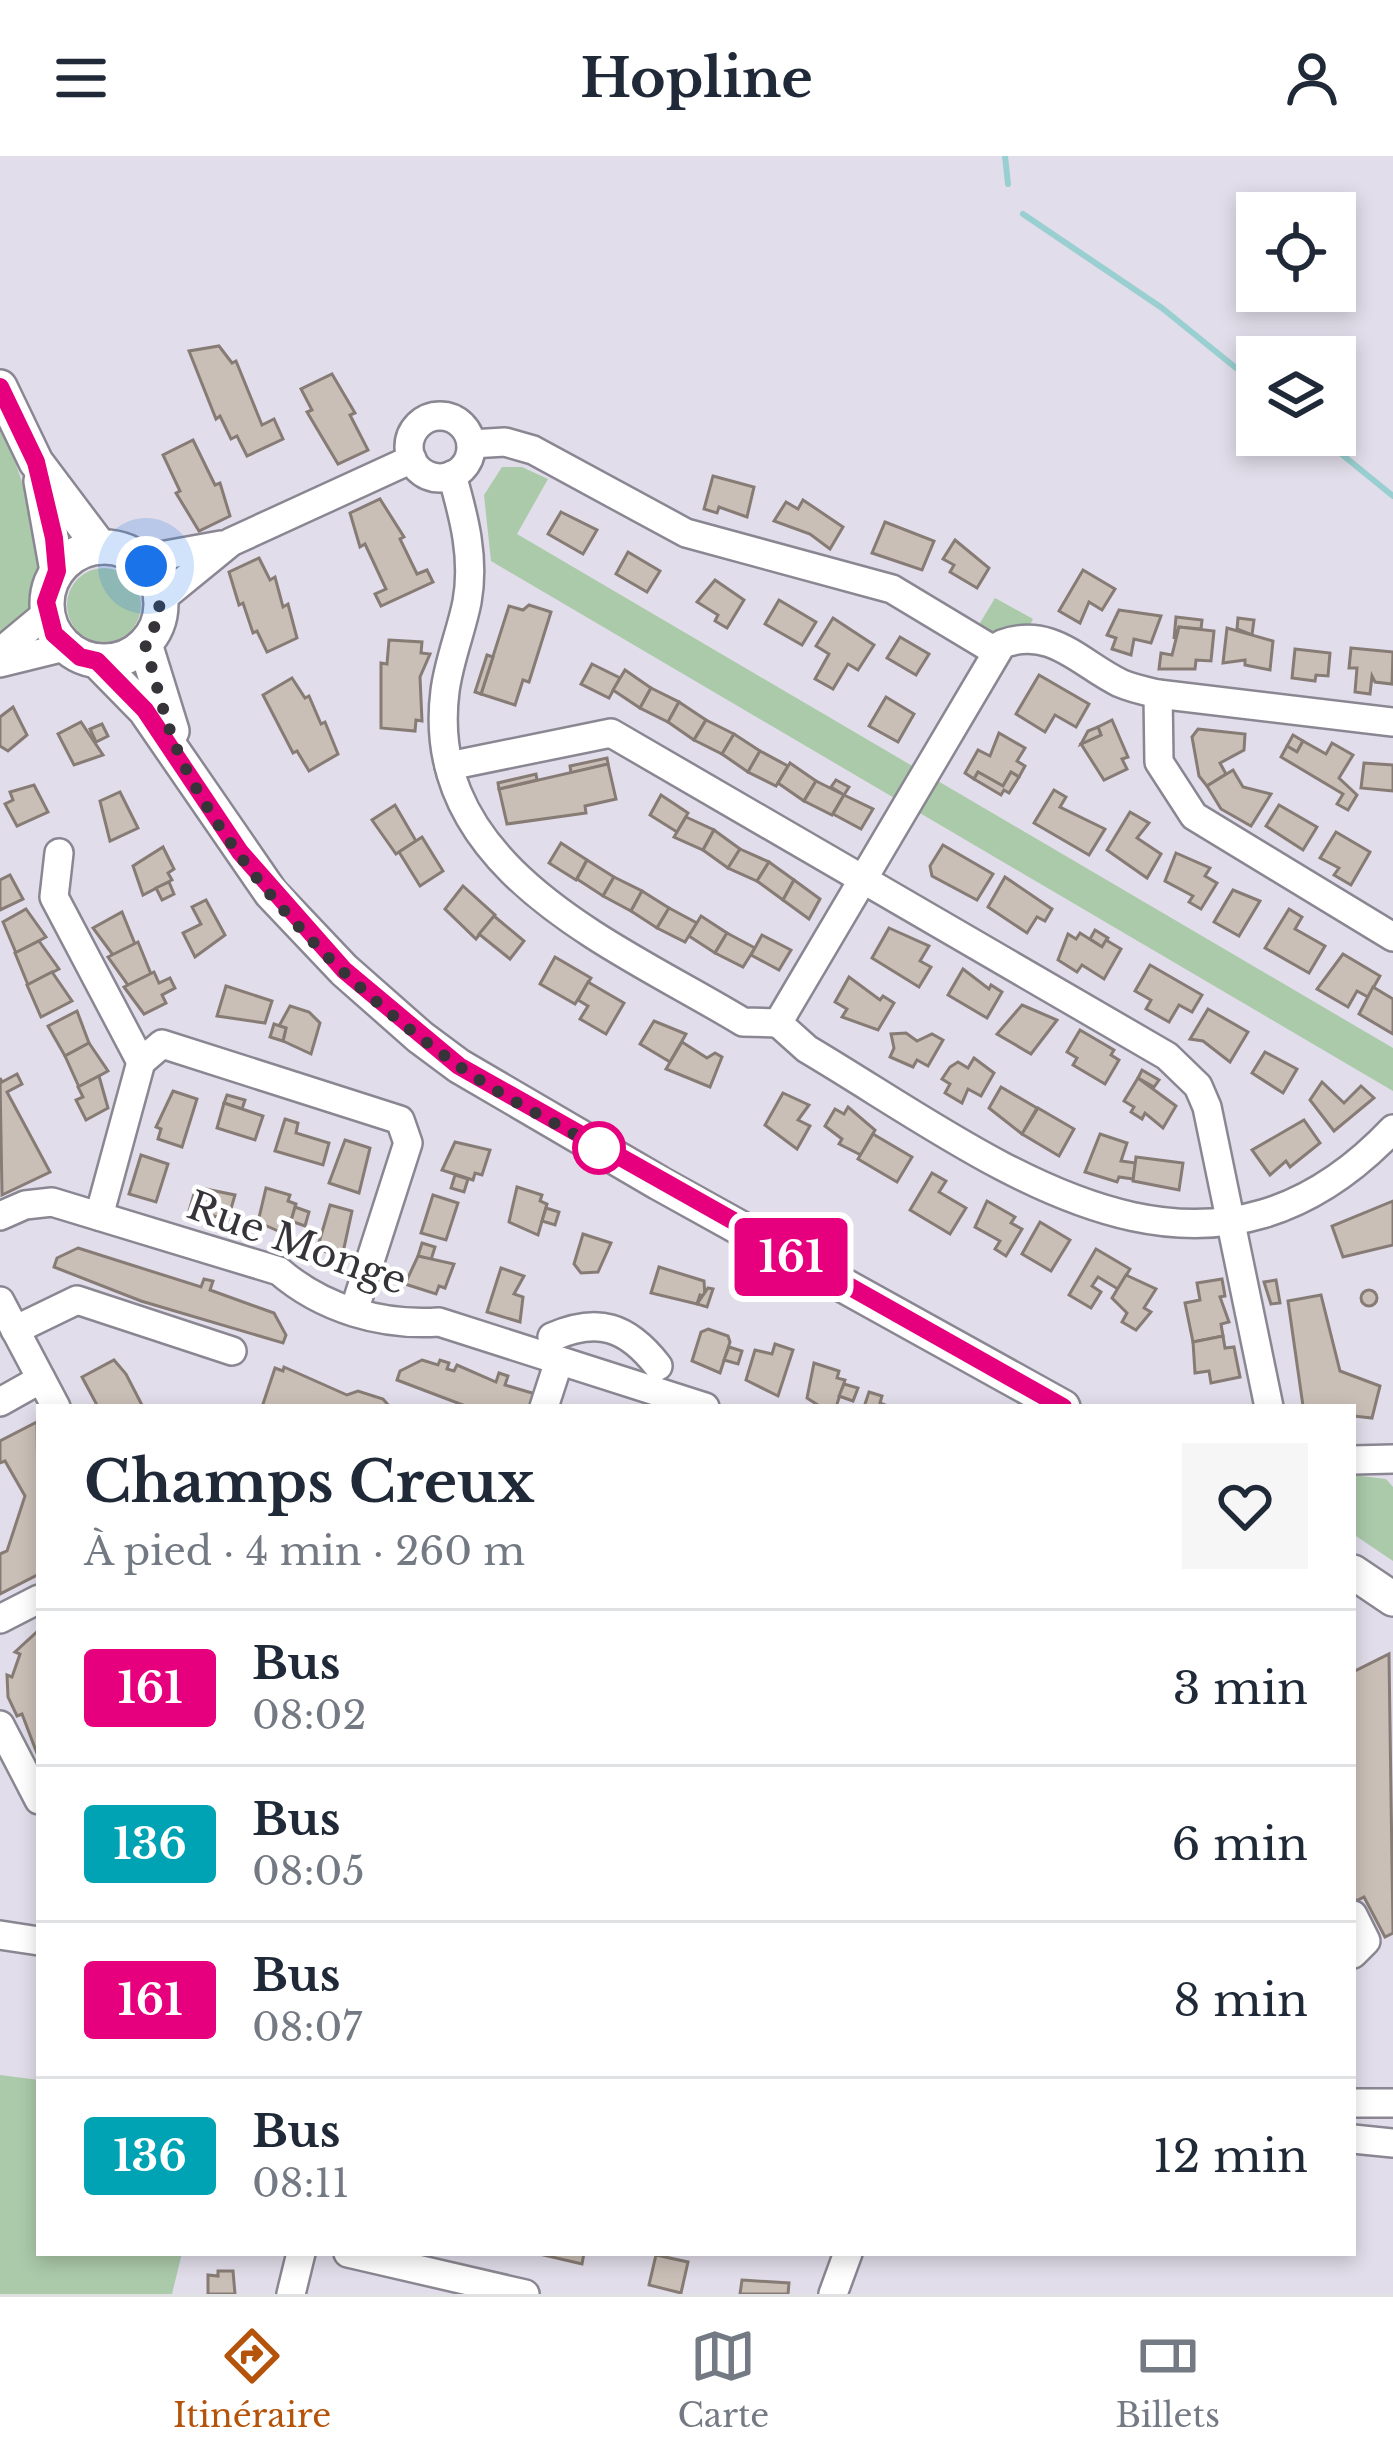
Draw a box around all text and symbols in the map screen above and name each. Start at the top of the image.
icon: menu [48,45,114,111]
text: Hopline [580,45,813,112]
icon: person [1279,45,1345,111]
map controls [1236,192,1356,456]
button: locate [1236,192,1356,312]
button: layers [1236,336,1356,456]
your location [116,536,176,596]
unlabelled marker [574,1123,624,1173]
street label: Rue Monge [181,1181,413,1305]
line badge: 161 [722,1218,860,1296]
text: 161 [759,1231,823,1283]
button: heart [1182,1443,1308,1569]
text: Champs Creux [84,1447,534,1517]
text: À pied · 4 min · 260 m [84,1527,525,1576]
text: Bus [252,1635,340,1691]
text: 3 min [1173,1660,1308,1716]
text: 161 [118,1662,182,1714]
text: 08:02 [252,1691,366,1740]
text: Bus [252,1791,340,1847]
text: 6 min [1172,1816,1308,1872]
text: 136 [113,1818,187,1870]
text: 08:05 [252,1847,365,1896]
text: Bus [252,1947,340,2003]
text: 8 min [1173,1972,1308,2028]
text: 161 [118,1974,182,2026]
text: 08:07 [252,2003,362,2052]
text: Bus [252,2103,340,2159]
text: 12 min [1153,2128,1308,2184]
text: 136 [113,2130,187,2182]
text: 08:11 [252,2159,349,2208]
tab: Itinéraire [173,2323,331,2436]
tab: Carte [677,2323,769,2436]
tab: Billets [1116,2323,1220,2436]

